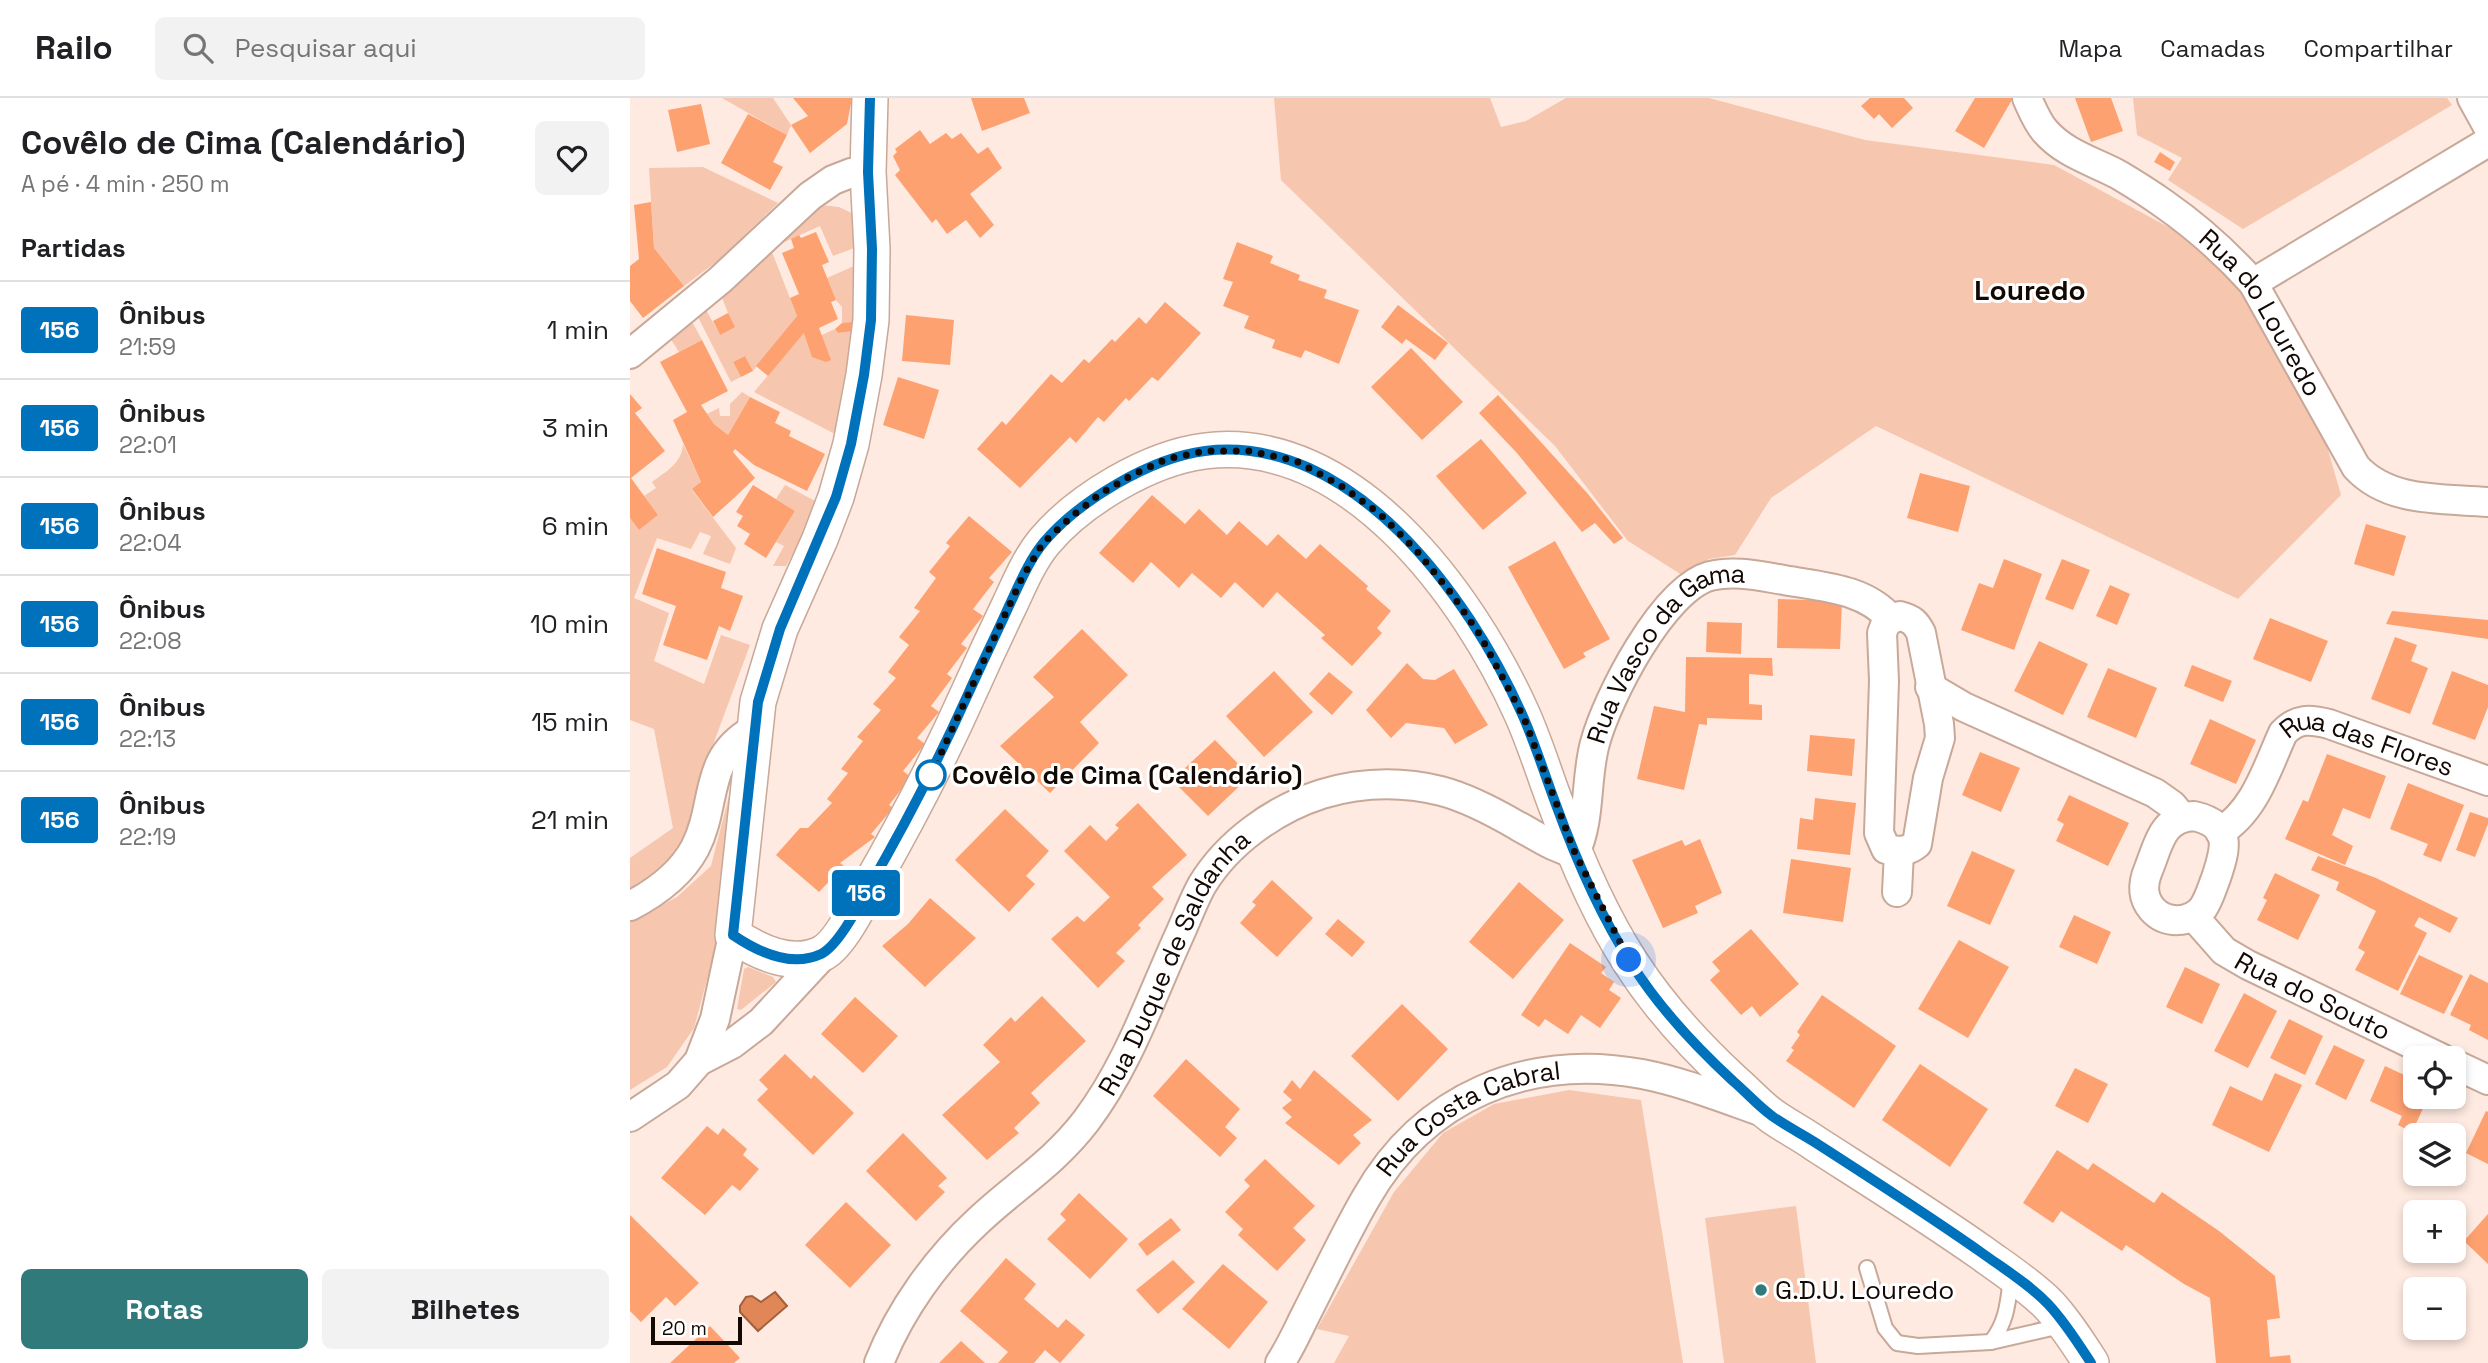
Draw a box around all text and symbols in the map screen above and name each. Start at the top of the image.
search box [155,17,645,80]
text: Railo [35,27,113,69]
icon: search [179,29,217,67]
text: Pesquisar aqui [235,31,417,65]
text: Mapa [2058,33,2122,64]
text: Camadas [2160,33,2265,64]
text: Compartilhar [2303,33,2453,64]
button: heart [535,121,609,195]
text: Covêlo de Cima (Calendário) [21,122,466,164]
text: A pé · 4 min · 250 m [21,169,230,199]
street label: Rua do Louredo [2192,221,2330,402]
text: Partidas [21,231,126,265]
district label: Louredo [1974,272,2086,308]
text: Ônibus [119,298,206,332]
text: 1 min [547,313,609,347]
text: 156 [39,314,80,345]
text: 21:59 [119,332,176,362]
text: Ônibus [119,396,206,430]
text: 3 min [542,411,609,445]
text: 156 [39,412,80,443]
text: 22:01 [119,430,177,460]
text: Ônibus [119,494,206,528]
text: 6 min [542,509,609,543]
text: 156 [39,510,80,541]
text: 22:04 [119,528,182,558]
street label: Rua Vasco da Gama [1579,556,1746,748]
text: Ônibus [119,592,206,626]
text: 10 min [530,607,609,641]
text: 156 [39,608,80,639]
text: 22:08 [119,626,182,656]
text: Ônibus [119,690,206,724]
street label: Rua das Flores [2272,703,2458,784]
text: 15 min [531,705,609,739]
text: 156 [39,706,80,737]
text: 22:13 [119,724,176,754]
place label: Covêlo de Cima (Calendário) [952,758,1302,792]
marker: Covêlo de Cima (Calendário) [916,760,946,790]
text: Ônibus [119,788,206,822]
text: 21 min [531,803,609,837]
text: 156 [39,804,80,835]
text: 22:19 [119,822,176,852]
street label: Rua Duque de Saldanha [1090,822,1257,1102]
line badge: 156 [826,870,906,916]
text: 156 [846,877,886,908]
your location [1611,942,1646,977]
street label: Rua do Souto [2229,944,2396,1048]
map controls [2403,1046,2466,1340]
button: locate [2403,1046,2466,1109]
street label: Rua Costa Cabral [1368,1053,1562,1183]
button: layers [2403,1123,2466,1186]
button: + [2403,1200,2466,1263]
button: Rotas [21,1269,308,1349]
button: Bilhetes [322,1269,609,1349]
place label: G.D.U. Louredo [1775,1273,1954,1307]
button: − [2403,1277,2466,1340]
marker: G.D.U. Louredo [1753,1282,1769,1298]
scale bar [651,1314,742,1346]
text: 20 m [662,1316,707,1341]

